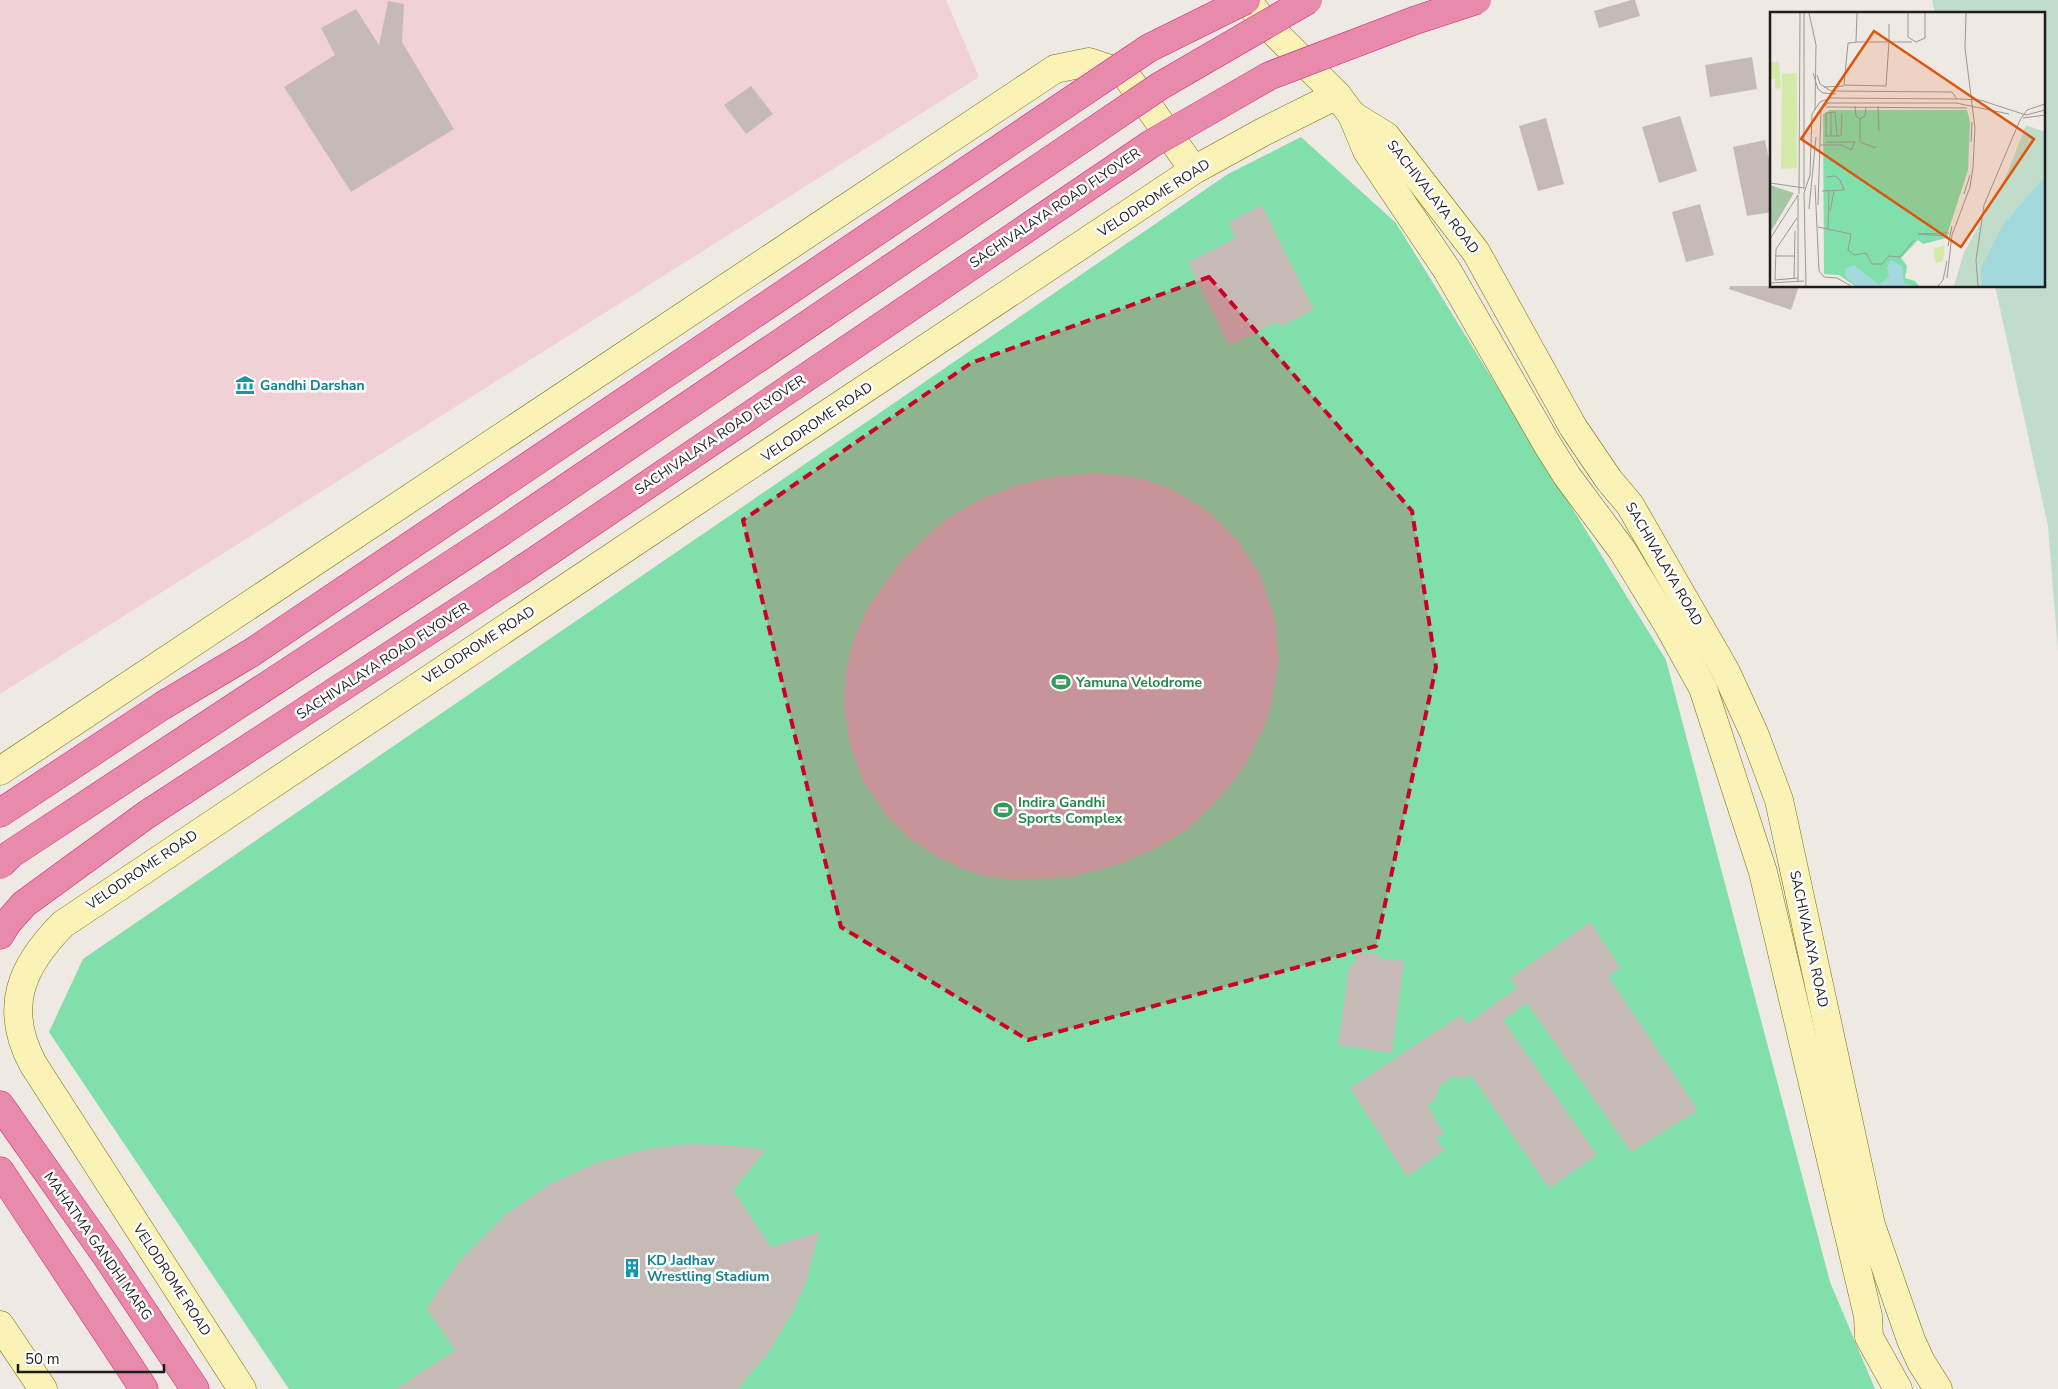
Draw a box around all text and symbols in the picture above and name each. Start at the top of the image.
inset map [1770,12,2046,288]
street label: SACHIVALAYA ROAD [1383,136,1483,258]
street label: SACHIVALAYA ROAD FLYOVER [966,144,1144,272]
street label: VELODROME ROAD [1093,155,1214,242]
street label: SACHIVALAYA ROAD FLYOVER [631,371,809,499]
museum icon: Gandhi Darshan [234,374,256,396]
place label: Gandhi Darshan [260,376,365,395]
street label: VELODROME ROAD [757,378,876,467]
street label: SACHIVALAYA ROAD [1621,499,1707,629]
street label: SACHIVALAYA ROAD FLYOVER [293,598,473,724]
street label: VELODROME ROAD [418,602,539,689]
sports icon: Yamuna Velodrome [1050,671,1072,693]
place label: Yamuna Velodrome [1075,673,1202,692]
place label: Indira Gandhi Sports Complex [1018,793,1123,828]
sports icon: Indira Gandhi Sports Complex [992,799,1014,821]
street label: VELODROME ROAD [82,826,201,915]
street label: SACHIVALAYA ROAD [1785,869,1833,1009]
street label: MAHATMA GANDHI MARG [40,1168,156,1324]
street label: VELODROME ROAD [128,1219,215,1340]
place label: KD Jadhav Wrestling Stadium [647,1251,770,1286]
building icon: KD Jadhav Wrestling Stadium [621,1257,643,1279]
scale bar [18,1342,164,1374]
text: 50 m [25,1349,60,1369]

